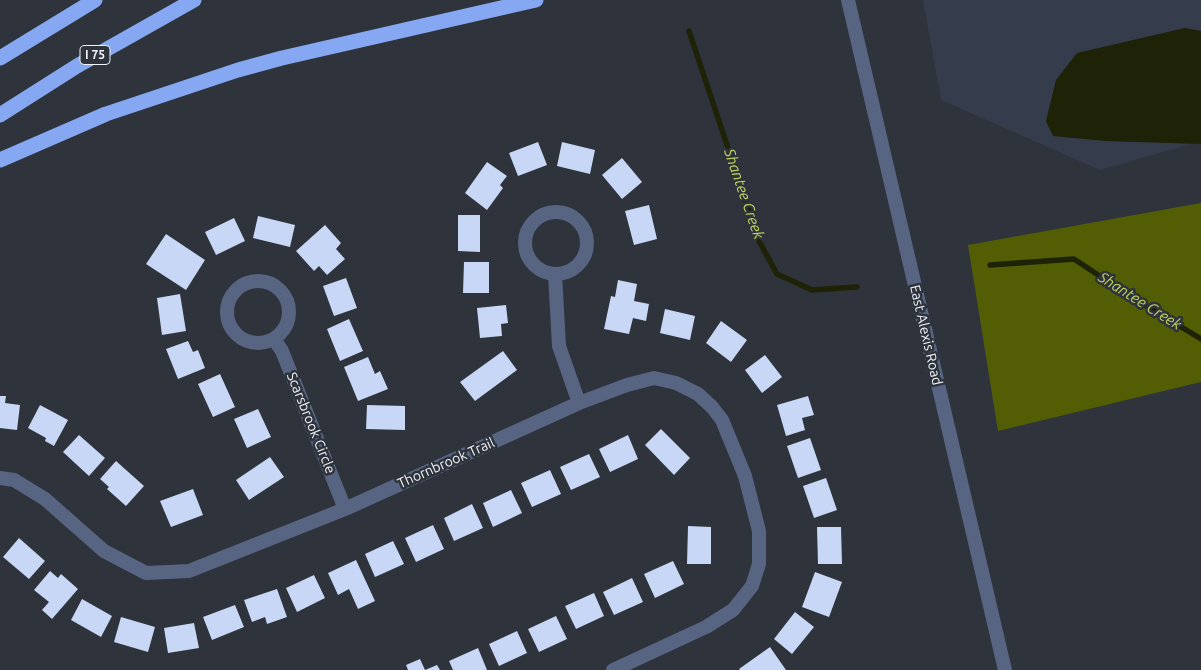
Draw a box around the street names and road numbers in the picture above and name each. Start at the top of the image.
road number: I 75 [80,46,110,64]
street label: East Alexis Road [906,283,946,387]
street label: Scarsbrook Circle [283,370,339,476]
street label: Thornbrook Trail [395,434,497,492]

